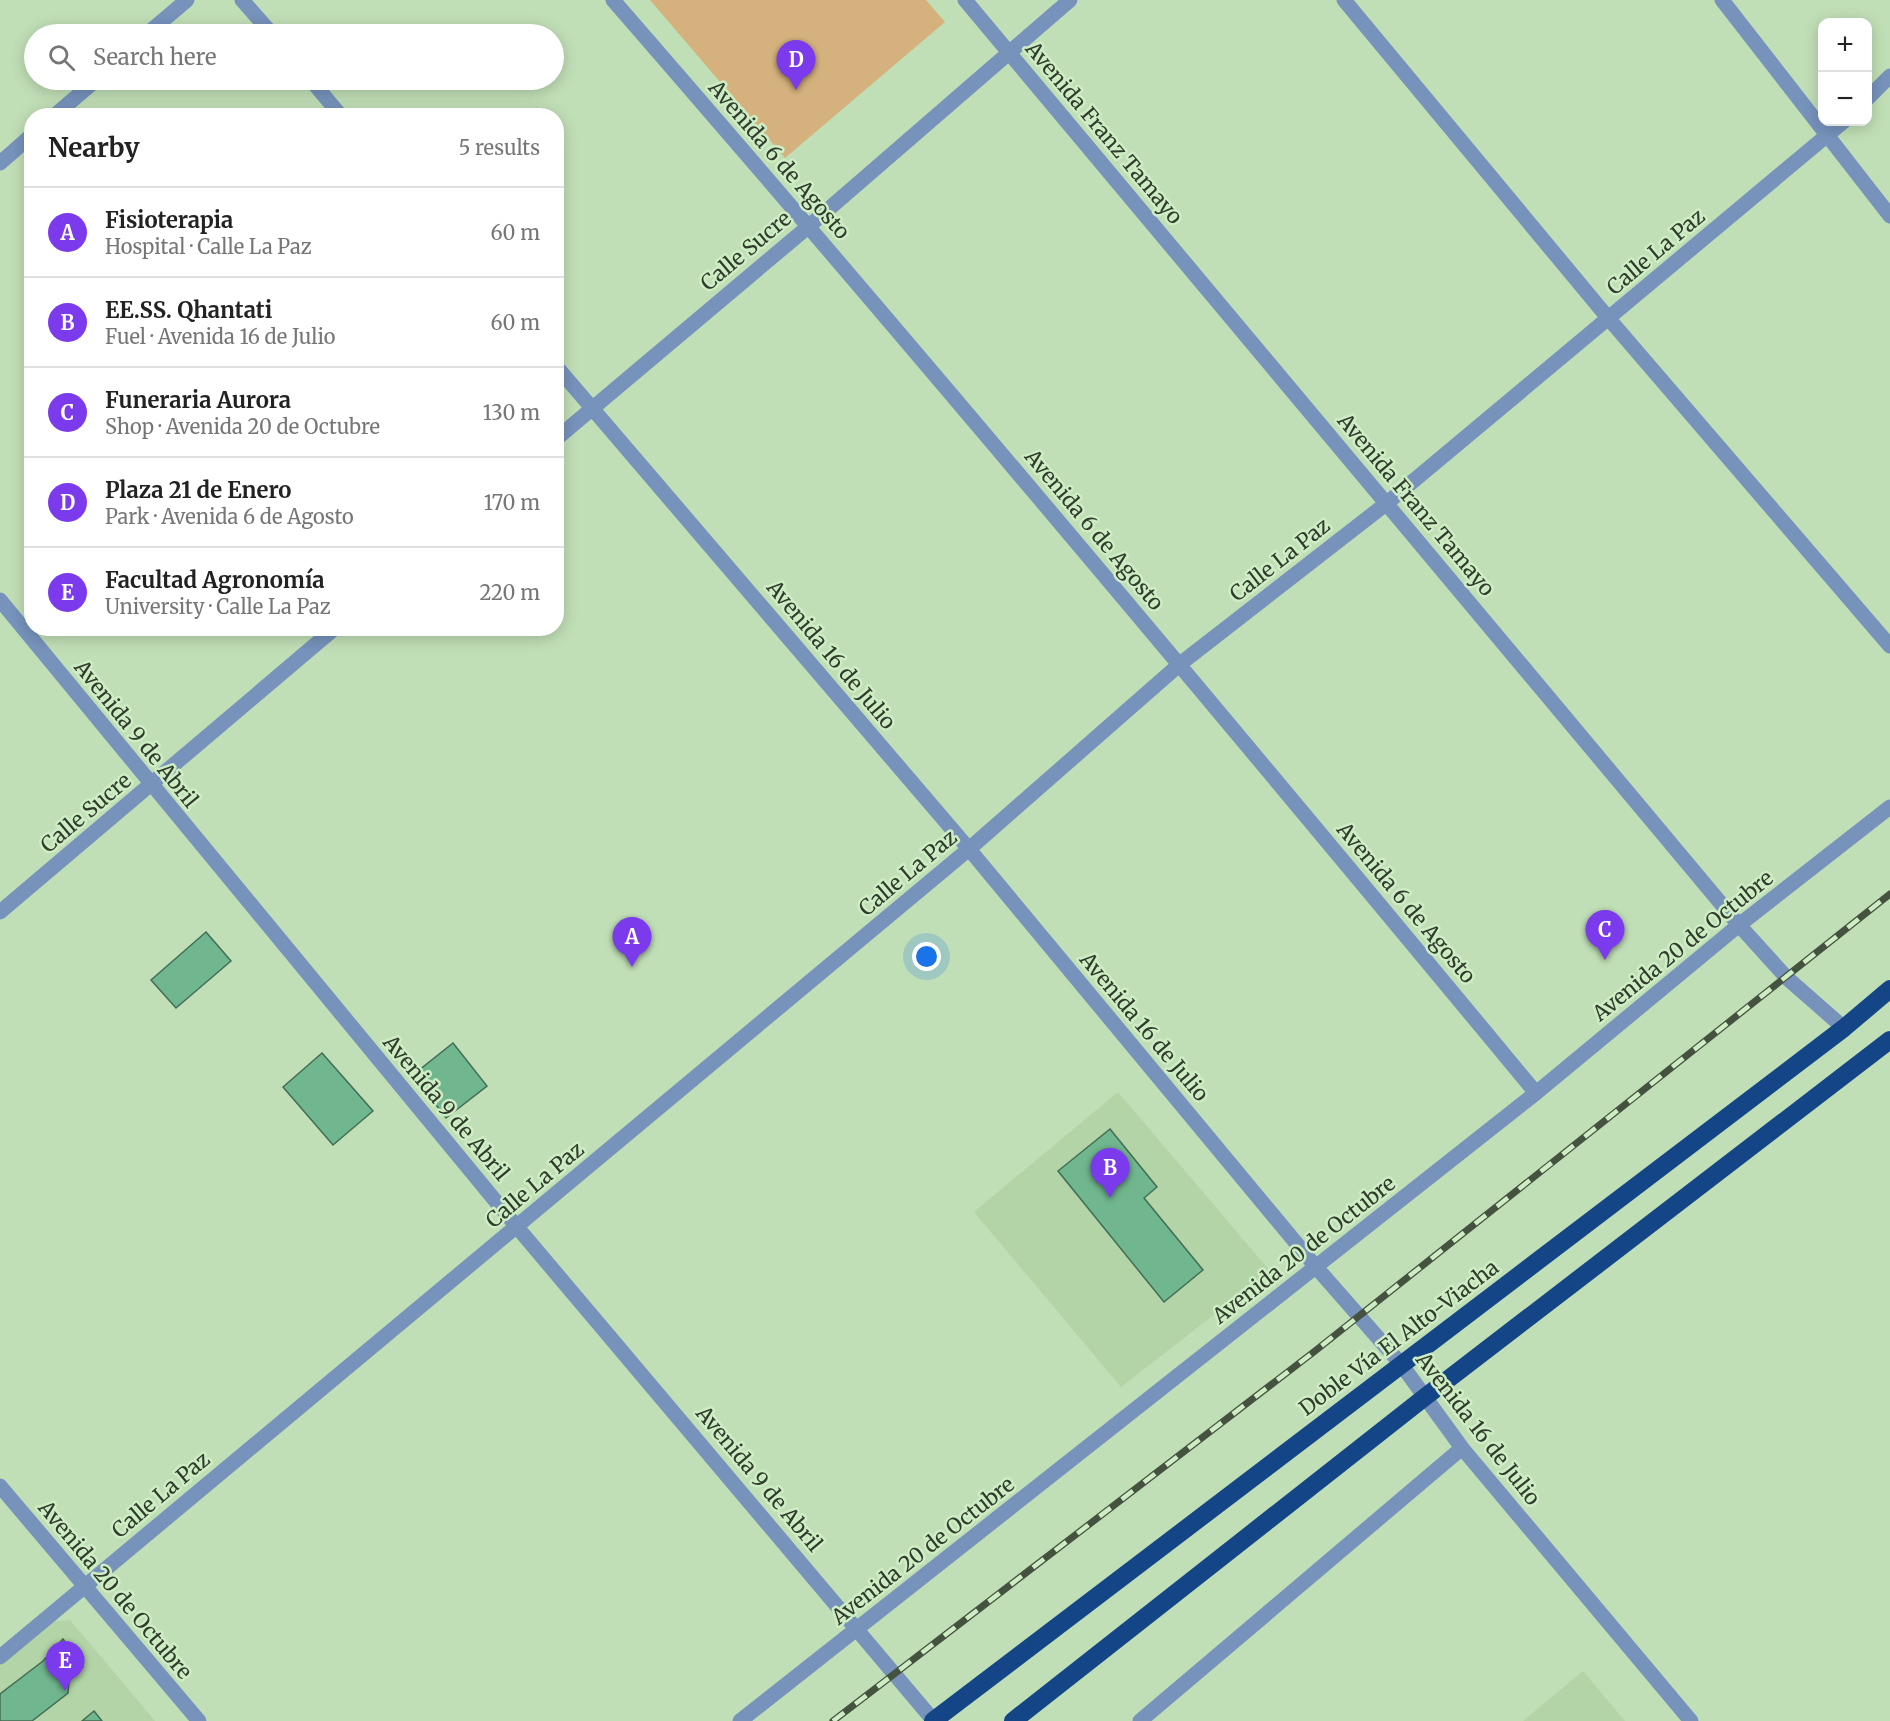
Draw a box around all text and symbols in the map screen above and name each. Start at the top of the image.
map controls [1818,18,1872,126]
button: + [1818,18,1872,72]
search box [24,24,564,90]
street label: Avenida Franz Tamayo [1019,35,1189,230]
pin: D [776,40,816,90]
icon: search [45,41,78,74]
text: Search here [93,43,216,71]
button: − [1818,72,1872,126]
street label: Avenida 6 de Agosto [702,74,856,245]
text: Nearby [48,131,140,164]
text: 5 results [459,135,540,160]
street label: Calle La Paz [1601,203,1710,301]
street label: Calle Sucre [695,205,797,296]
text: Fisioterapia [105,206,233,234]
text: A [60,220,75,245]
text: 60 m [490,220,540,245]
text: Hospital · Calle La Paz [105,234,312,259]
text: EE.SS. Qhantati [105,296,272,324]
text: B [61,310,74,335]
text: 60 m [490,310,540,335]
text: Fuel · Avenida 16 de Julio [105,324,335,349]
text: Funeraria Aurora [105,386,291,414]
text: C [61,400,74,425]
text: 130 m [483,400,540,425]
street label: Avenida Franz Tamayo [1331,407,1501,602]
text: Shop · Avenida 20 de Octubre [105,414,380,439]
street label: Avenida 6 de Agosto [1018,443,1170,616]
text: Plaza 21 de Enero [105,476,291,504]
text: D [60,490,75,515]
text: 170 m [484,490,540,515]
text: Park · Avenida 6 de Agosto [105,504,354,529]
street label: Calle La Paz [1224,512,1335,607]
text: Facultad Agronomía [105,566,325,594]
street label: Avenida 16 de Julio [760,574,902,735]
text: E [61,580,74,605]
text: 220 m [480,580,540,605]
text: University · Calle La Paz [105,594,331,619]
street label: Avenida 9 de Abril [68,654,205,813]
street label: Calle Sucre [35,767,137,858]
street label: Avenida 6 de Agosto [1330,816,1482,989]
street label: Calle La Paz [853,824,962,922]
street label: Avenida 20 de Octubre [1586,864,1779,1028]
pin: C [1586,910,1624,960]
pin: A [612,918,652,967]
your location [912,942,941,971]
street label: Avenida 16 de Julio [1073,946,1215,1107]
street label: Avenida 9 de Abril [377,1028,516,1187]
street label: Calle La Paz [480,1136,589,1234]
pin: B [1090,1148,1130,1198]
street label: Avenida 20 de Octubre [1206,1170,1401,1330]
street label: Doble Vía El Alto-Viacha [1294,1254,1504,1422]
street label: Avenida 16 de Julio [1410,1346,1546,1511]
street label: Avenida 9 de Abril [690,1399,829,1558]
street label: Calle La Paz [106,1446,215,1544]
street label: Avenida 20 de Octubre [825,1471,1020,1631]
street label: Avenida 20 de Octubre [32,1494,198,1685]
pin: E [46,1642,84,1691]

